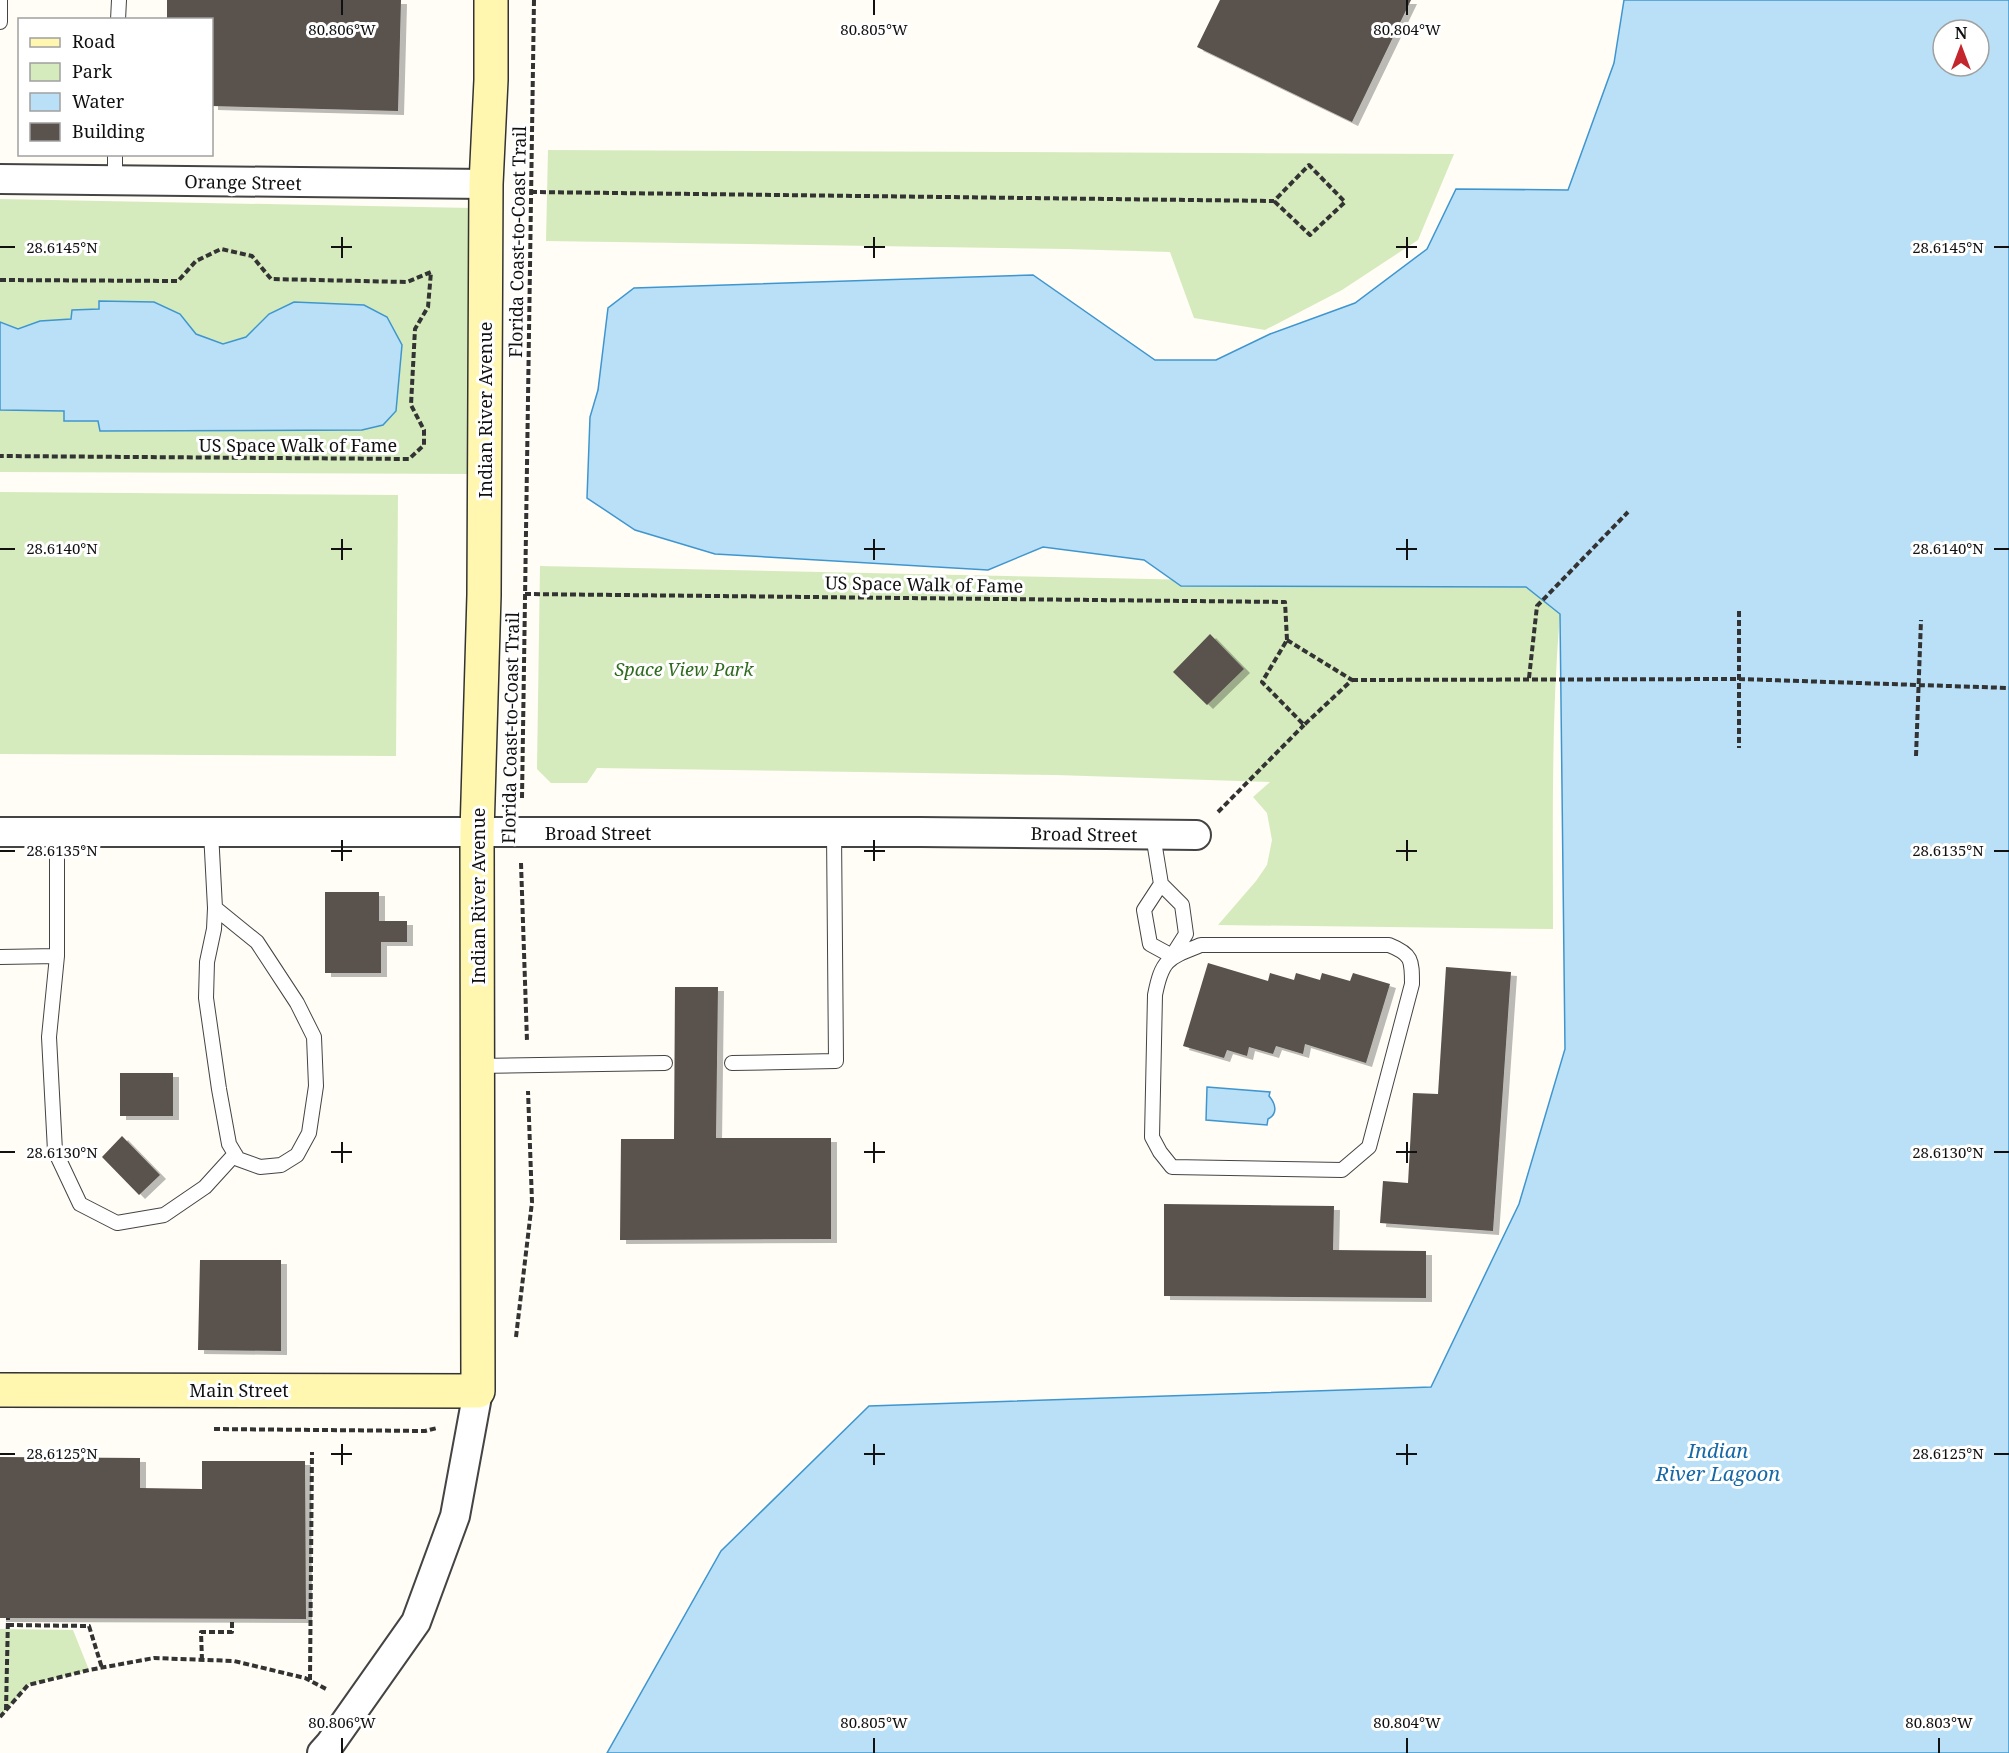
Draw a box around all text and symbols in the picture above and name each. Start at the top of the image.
legend [18,18,213,156]
north arrow [1931,18,1991,78]
text: 80.806°W [308,19,376,39]
text: 80.805°W [840,19,908,39]
text: 80.804°W [1373,19,1441,39]
text: N [1955,22,1968,44]
text: Road [72,29,115,53]
text: Park [72,59,112,83]
text: Water [72,89,125,113]
text: Building [72,119,145,143]
street label: Florida Coast-to-Coast Trail [503,125,531,358]
street label: Orange Street [184,169,302,195]
text: 28.6145°N [26,237,98,257]
text: 28.6145°N [1912,237,1984,257]
street label: Indian River Avenue [473,322,497,498]
street label: US Space Walk of Fame [199,433,397,457]
text: 28.6140°N [26,538,98,558]
text: 28.6140°N [1912,538,1984,558]
street label: US Space Walk of Fame [825,570,1023,598]
street label: Florida Coast-to-Coast Trail [496,611,524,844]
park label: Space View Park [614,657,754,681]
street label: Indian River Avenue [466,808,490,984]
street label: Broad Street [545,821,651,845]
street label: Broad Street [1030,821,1138,847]
text: 28.6135°N [26,840,98,860]
text: 28.6135°N [1912,840,1984,860]
text: 28.6130°N [26,1142,98,1162]
text: 28.6130°N [1912,1142,1984,1162]
street label: Main Street [189,1378,289,1402]
water label: Indian River Lagoon [1655,1437,1780,1487]
text: 28.6125°N [26,1443,98,1463]
text: 28.6125°N [1912,1443,1984,1463]
text: 80.806°W [308,1712,376,1732]
text: 80.805°W [840,1712,908,1732]
text: 80.804°W [1373,1712,1441,1732]
text: 80.803°W [1905,1712,1973,1732]

